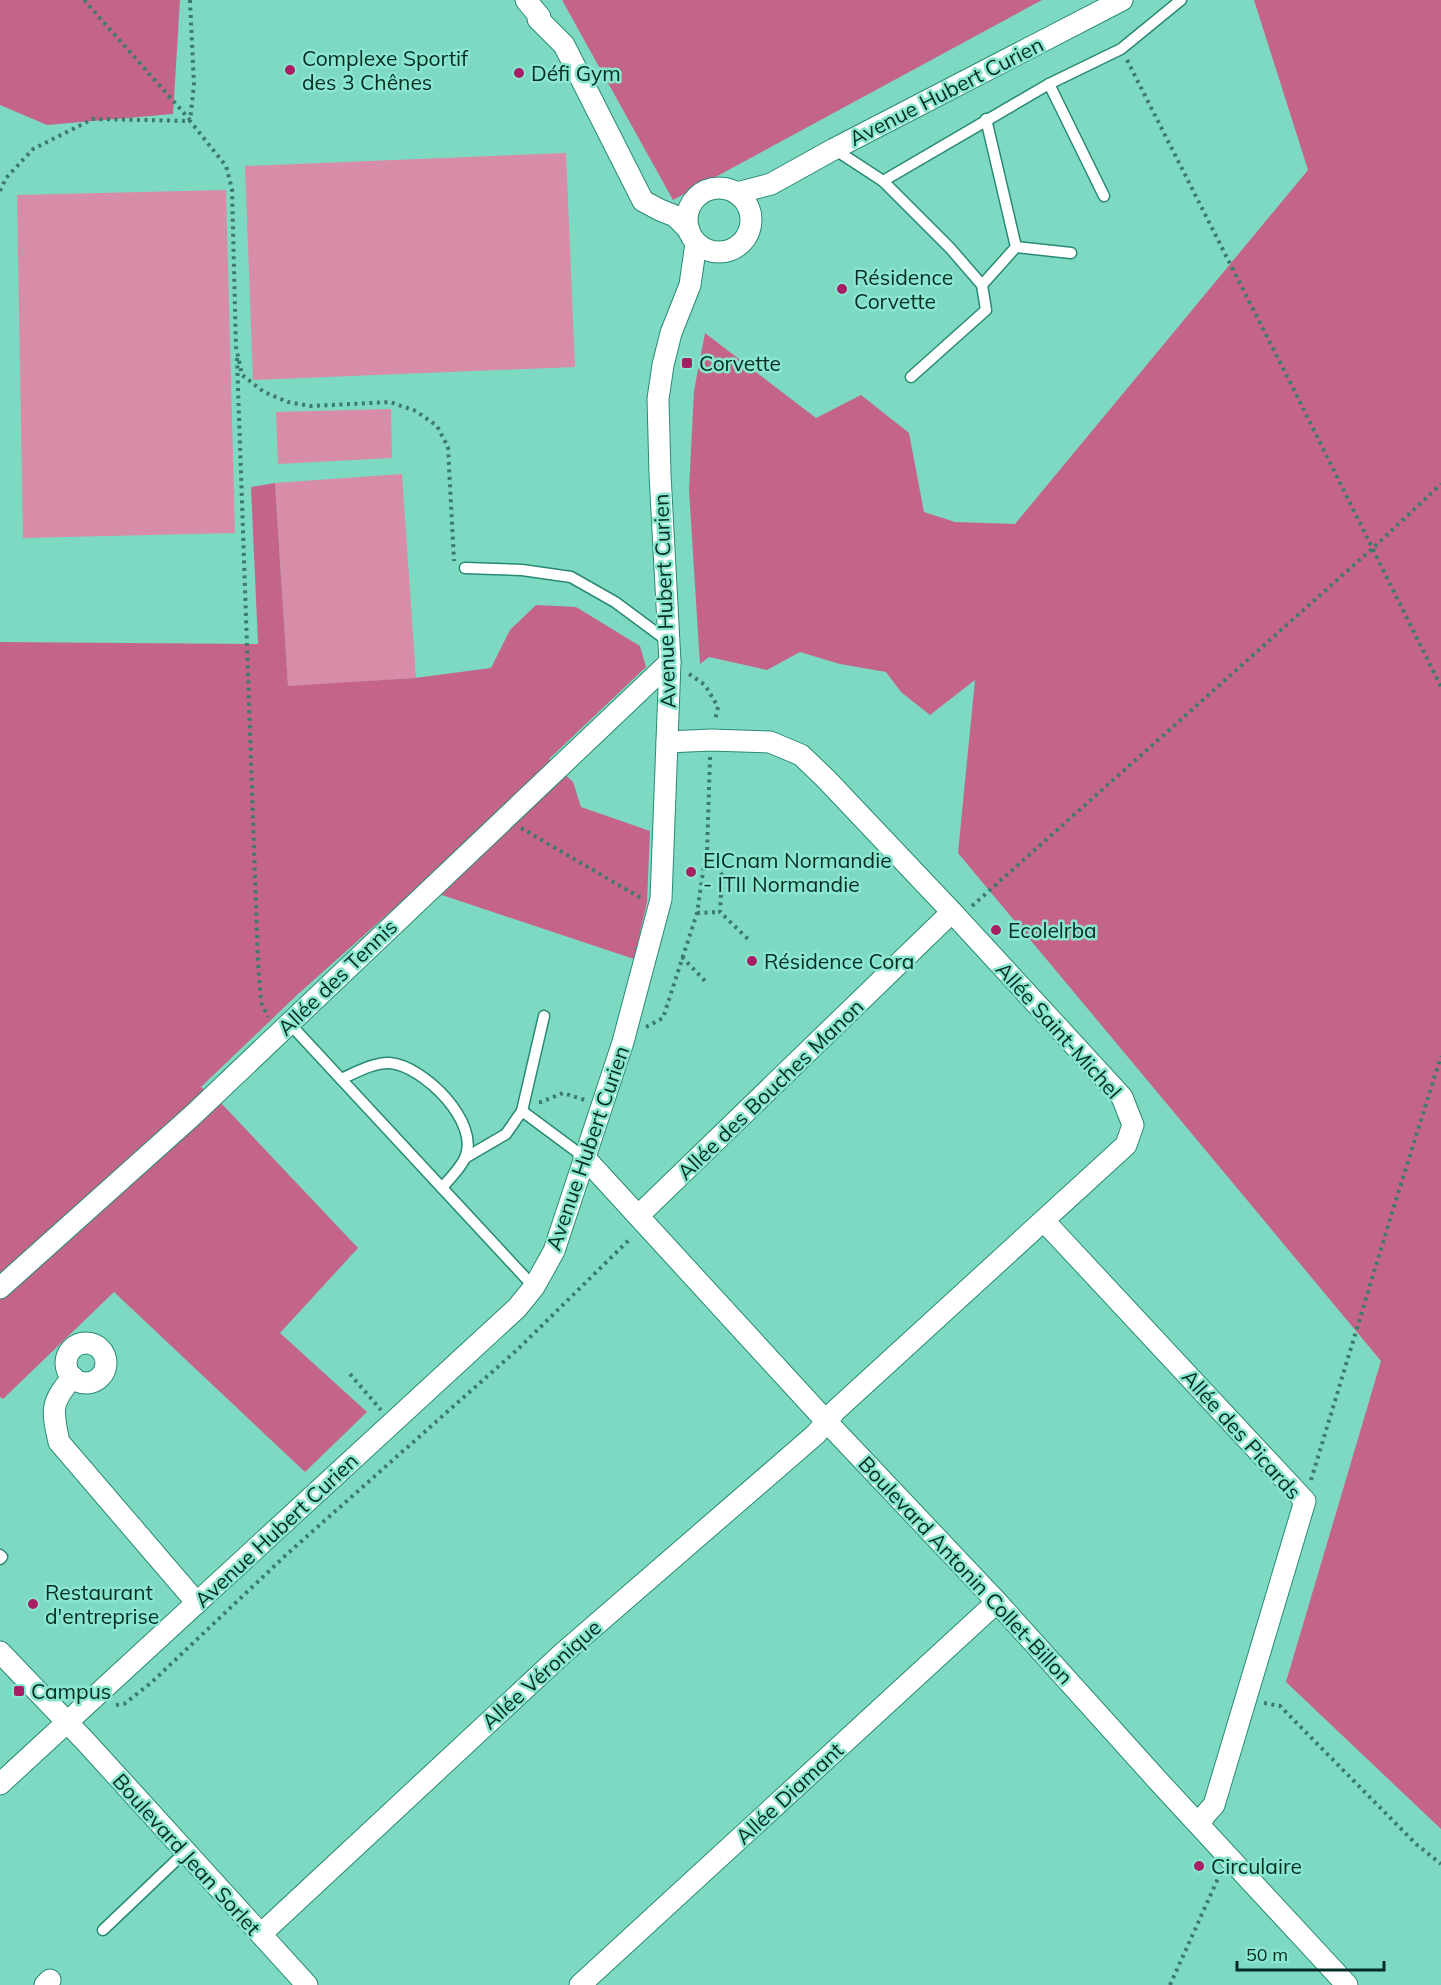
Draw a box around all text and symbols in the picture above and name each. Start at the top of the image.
street label: Avenue Hubert Curien [845,31,1047,151]
place label: Complexe Sportif des 3 Chênes [302,45,469,95]
place label: Défi Gym [531,60,621,86]
marker: Complexe Sportif des 3 Chênes [283,63,297,77]
marker: Défi Gym [512,66,526,80]
place label: Résidence Corvette [854,264,953,314]
marker: Résidence Corvette [835,282,849,296]
place label: Corvette [699,350,781,376]
marker: Corvette [680,356,694,370]
street label: Avenue Hubert Curien [647,493,681,709]
place label: EICnam Normandie - ITII Normandie [703,847,892,897]
marker: EICnam Normandie - ITII Normandie [684,865,698,879]
street label: Allée des Tennis [272,913,402,1041]
place label: Ecolelrba [1008,917,1097,943]
marker: Ecolelrba [989,923,1003,937]
place label: Résidence Cora [764,948,914,974]
marker: Résidence Cora [745,954,759,968]
street label: Allée Saint-Michel [991,956,1127,1104]
street label: Allée des Bouches Manon [671,993,869,1185]
street label: Avenue Hubert Curien [540,1042,634,1254]
street label: Allée des Picards [1177,1364,1307,1504]
street label: Avenue Hubert Curien [189,1447,363,1613]
street label: Boulevard Antonin Collet-Billon [853,1450,1079,1690]
place label: Restaurant d'entreprise [45,1579,159,1629]
marker: Restaurant d'entreprise [26,1597,40,1611]
street label: Allée Véronique [476,1614,606,1734]
place label: Campus [31,1678,111,1704]
marker: Campus [12,1684,26,1698]
street label: Allée Diamant [730,1737,848,1849]
street label: Boulevard Jean Sorlet [107,1768,267,1940]
place label: Circulaire [1211,1853,1302,1879]
marker: Circulaire [1192,1859,1206,1873]
scale bar [1237,1934,1384,1972]
text: 50 m [1246,1943,1288,1966]

